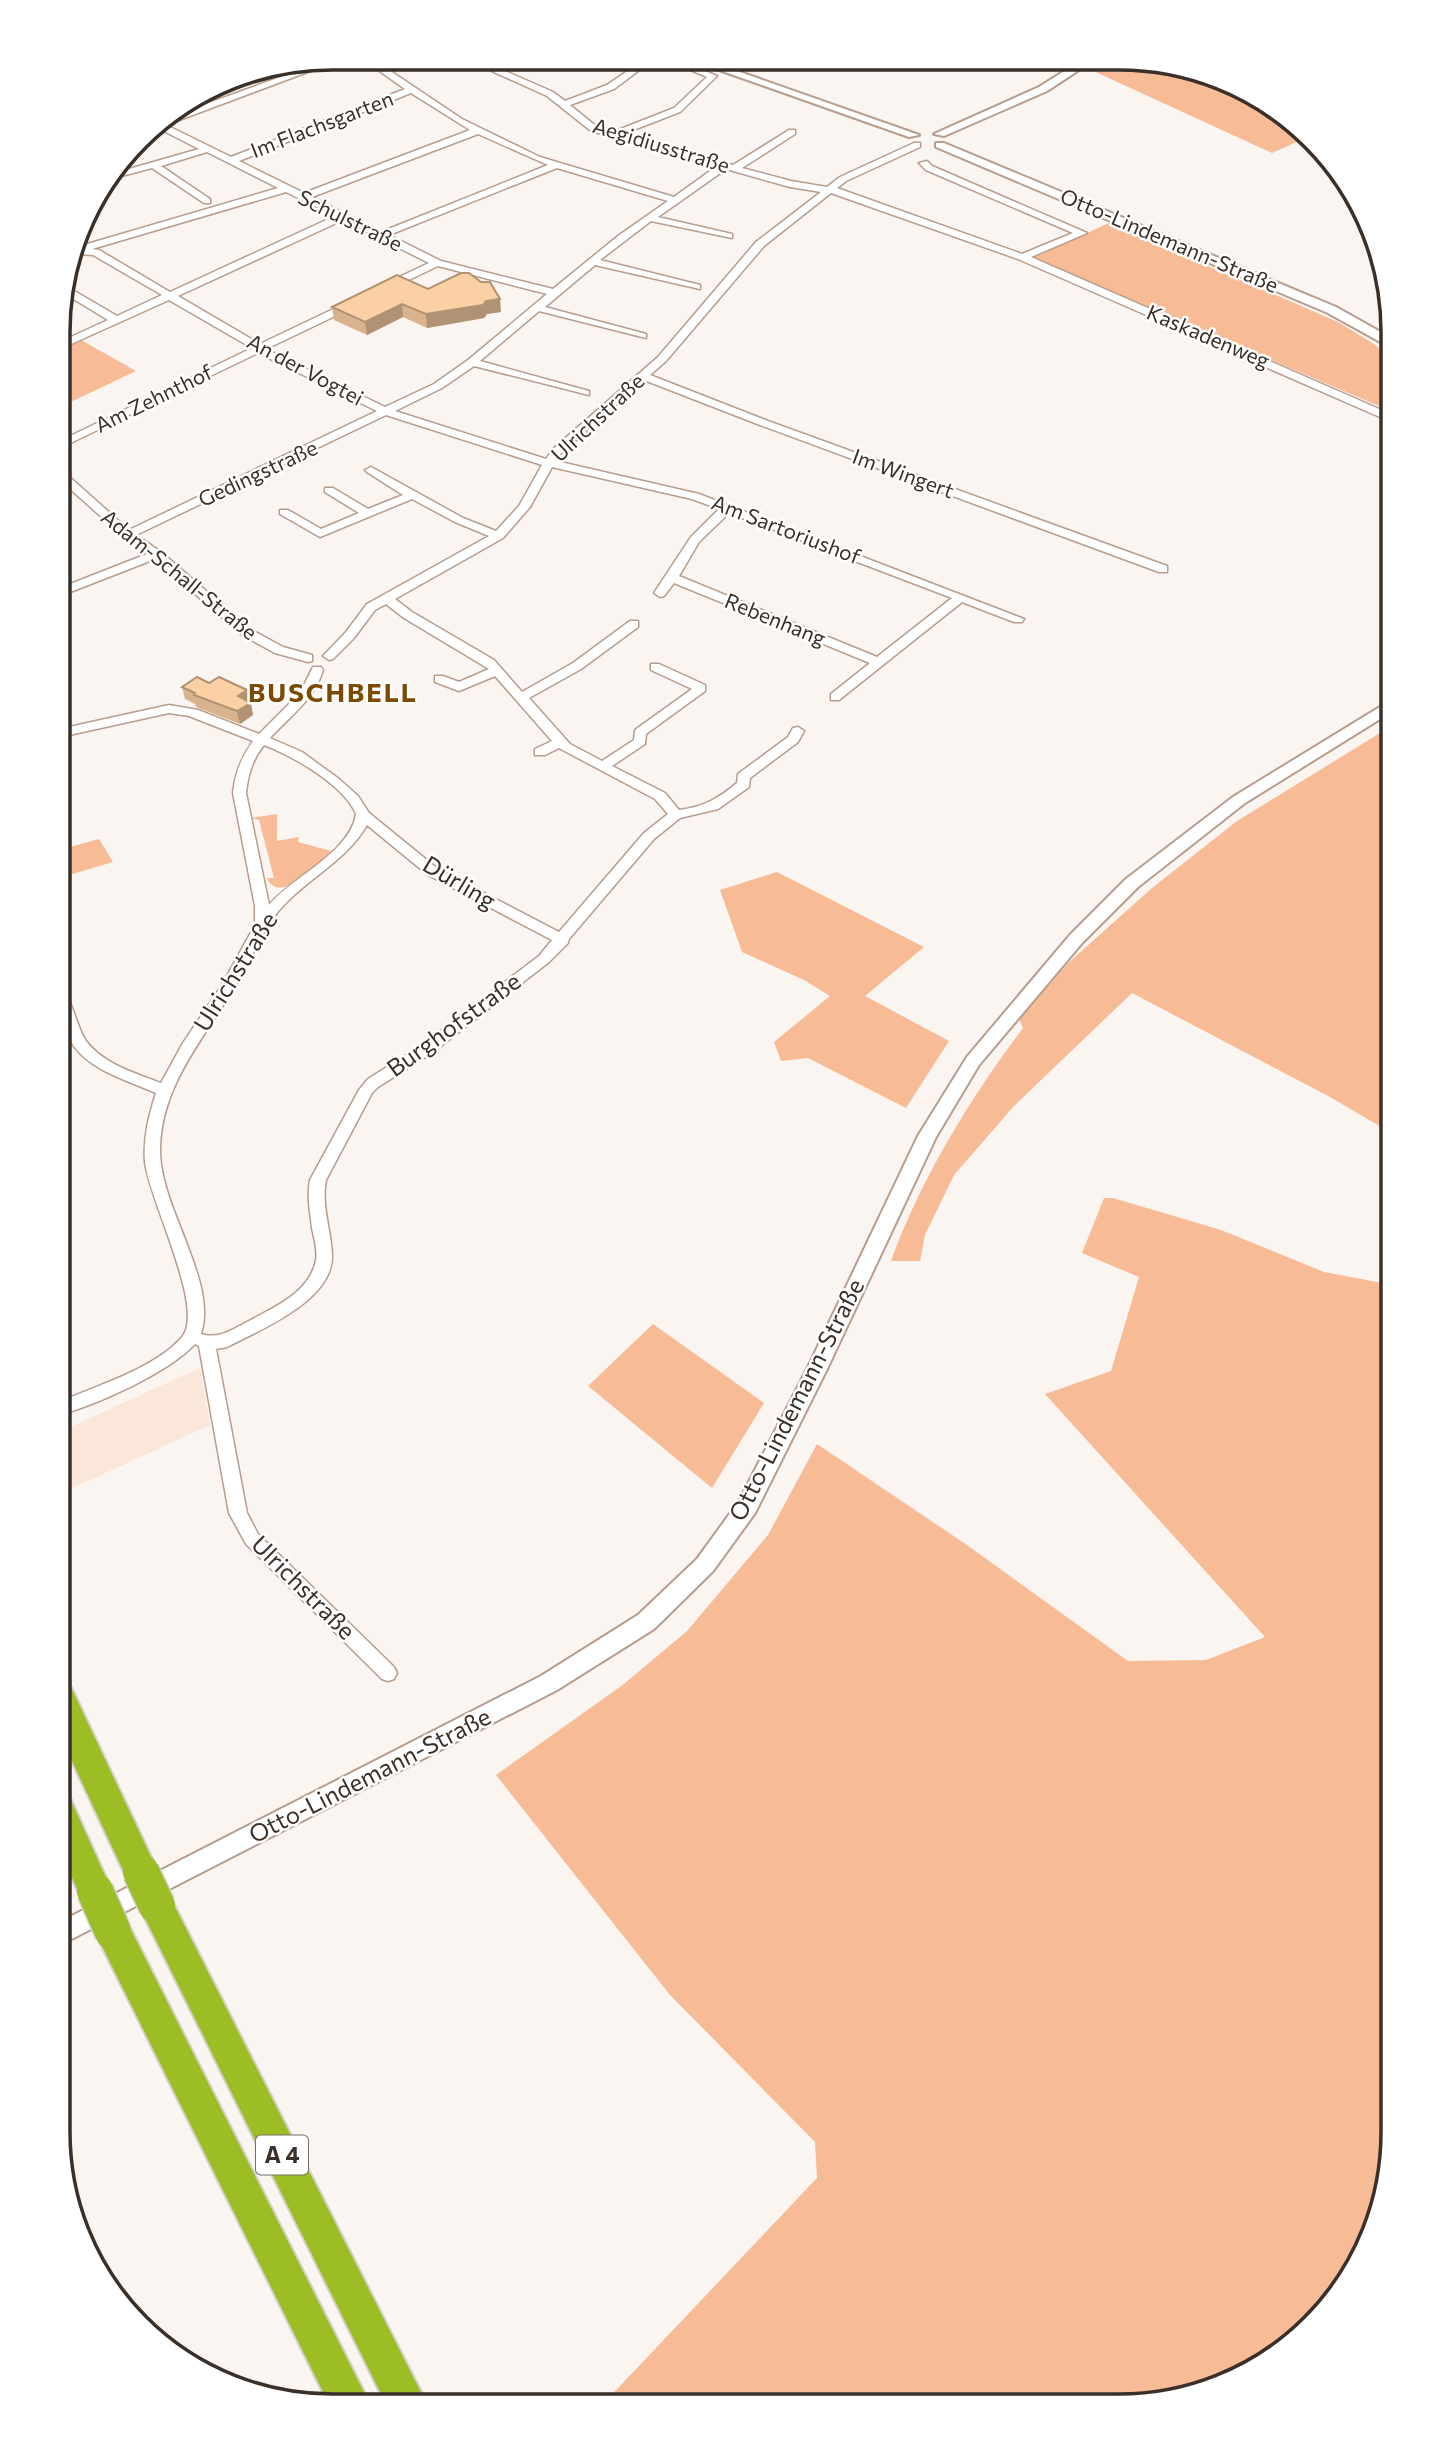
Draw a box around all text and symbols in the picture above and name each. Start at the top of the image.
street label: Im Flachsgarten [247,85,396,162]
street label: Aegidiusstraße [590,112,733,177]
street label: Otto-Lindemann-Straße [1057,182,1282,297]
street label: Schulstraße [294,184,407,256]
street label: Kaskadenweg [1143,299,1274,373]
street label: An der Vogtei [243,328,368,410]
street label: Am Zehnthof [91,358,217,437]
street label: Ulrichstraße [545,368,649,466]
street label: Gedingstraße [194,434,321,511]
street label: Im Wingert [849,443,958,503]
street label: Am Sartoriushof [709,489,865,569]
street label: Adam-Schall-Straße [97,503,263,644]
street label: Rebenhang [722,587,830,650]
district label: BUSCHBELL [248,676,418,707]
street label: Dürling [418,849,501,915]
street label: Ulrichstraße [187,906,283,1036]
street label: Burghofstraße [381,966,526,1082]
street label: Otto-Lindemann-Straße [722,1273,869,1525]
street label: Ulrichstraße [246,1529,362,1645]
street label: Otto-Lindemann-Straße [243,1701,495,1848]
road number: A 4 [256,2136,308,2174]

